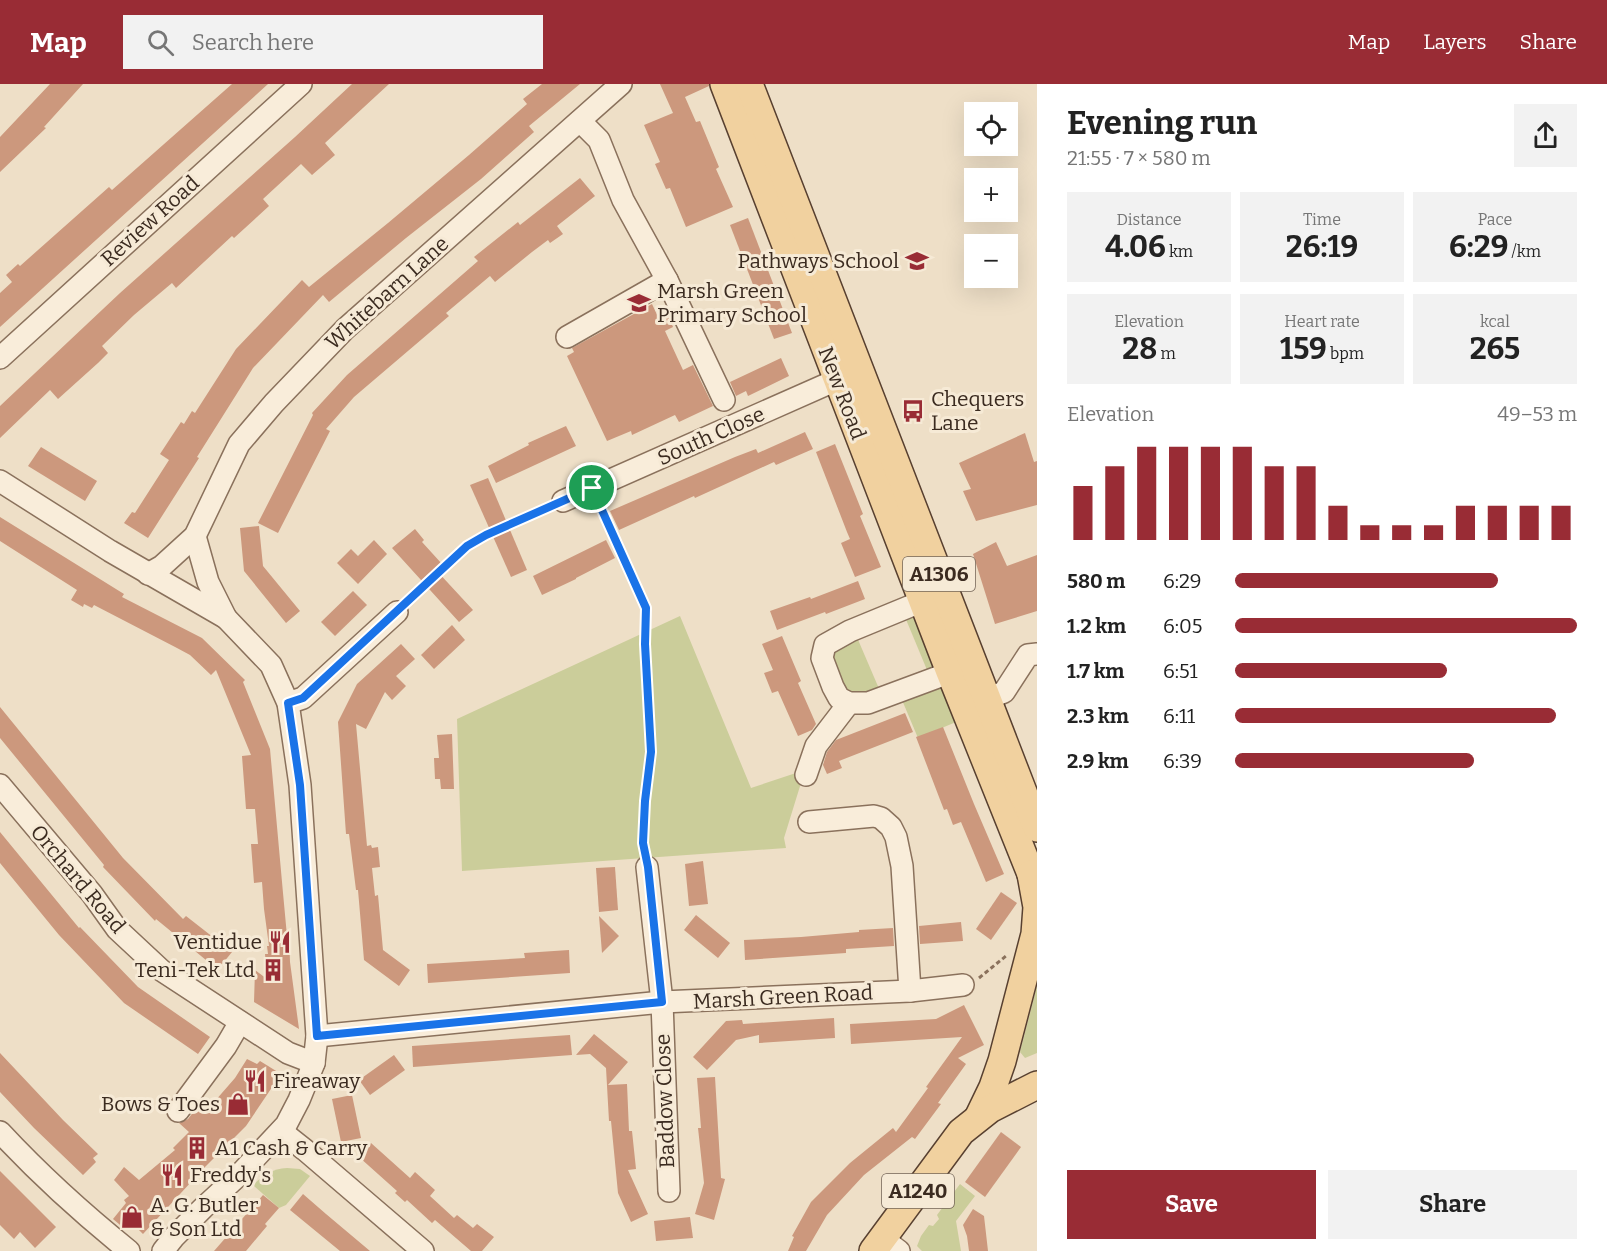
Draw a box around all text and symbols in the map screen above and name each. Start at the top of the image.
search box [123,15,543,69]
text: Map [30,26,87,59]
icon: search [144,26,177,59]
text: Search here [192,29,314,56]
text: Map [1348,29,1390,55]
text: Layers [1423,29,1487,55]
text: Share [1520,29,1577,55]
map controls [964,102,1018,288]
button: locate [964,102,1018,156]
text: Evening run [1067,103,1257,143]
button: share [1514,104,1577,167]
text: 21:55 · 7 × 580 m [1067,146,1211,170]
button: + [964,168,1018,222]
street label: Review Road [96,170,204,272]
text: Distance [1117,210,1181,229]
text: Time [1303,210,1341,229]
text: Pace [1478,210,1512,229]
text: 4.06 [1105,229,1166,265]
text: 26:19 [1286,229,1358,265]
text: 6:29 [1449,229,1508,265]
street label: Whitebarn Lane [320,231,454,355]
button: − [964,234,1018,288]
text: km [1166,242,1193,261]
text: /km [1508,242,1541,261]
place label: Pathways School [738,248,899,274]
school or university icon: Pathways School [904,248,930,274]
place label: Marsh Green Primary School [657,278,807,328]
school or university icon: Marsh Green Primary School [626,290,652,316]
text: Elevation [1114,312,1184,331]
text: Heart rate [1284,312,1360,331]
text: kcal [1480,312,1510,331]
text: 28 [1122,331,1157,367]
text: 159 [1280,331,1327,367]
text: 265 [1470,331,1520,367]
street label: New Road [812,343,872,443]
text: m [1157,344,1176,363]
text: bpm [1327,344,1364,363]
place label: Chequers Lane [931,386,1024,436]
bus stop icon: Chequers Lane [900,398,926,424]
street label: South Close [653,401,769,471]
text: Elevation [1067,402,1154,426]
text: 49–53 m [1497,402,1577,426]
pin [566,462,617,513]
icon: arrive [575,471,608,504]
road number: A1306 [903,557,975,591]
text: 580 m [1067,569,1125,593]
text: 6:29 [1163,569,1202,593]
text: 1.2 km [1067,614,1126,638]
text: 6:05 [1163,614,1202,638]
text: 1.7 km [1067,659,1124,683]
text: 6:51 [1163,659,1198,683]
text: 2.3 km [1067,704,1129,728]
text: 6:11 [1163,704,1195,728]
text: 2.9 km [1067,749,1129,773]
text: 6:39 [1163,749,1202,773]
street label: Orchard Road [25,819,131,939]
place label: Ventidue [173,929,262,955]
restaurant icon: Ventidue [267,929,293,955]
place label: Teni-Tek Ltd [135,957,255,983]
building icon: Teni-Tek Ltd [260,957,286,983]
street label: Marsh Green Road [692,979,874,1015]
street label: Baddow Close [650,1033,680,1169]
restaurant icon: Fireaway [242,1068,268,1094]
place label: Fireaway [273,1068,361,1094]
place label: Bows & Toes [101,1091,220,1117]
shop icon: Bows & Toes [225,1091,251,1117]
building icon: A1 Cash & Carry [184,1135,210,1161]
place label: A1 Cash & Carry [215,1135,368,1161]
restaurant icon: Freddy's [159,1162,185,1188]
place label: Freddy's [190,1162,271,1188]
button: Save [1067,1170,1316,1239]
button: Share [1328,1170,1577,1239]
road number: A1240 [882,1174,954,1208]
place label: A. G. Butler & Son Ltd [150,1192,258,1242]
shop icon: A. G. Butler & Son Ltd [119,1204,145,1230]

